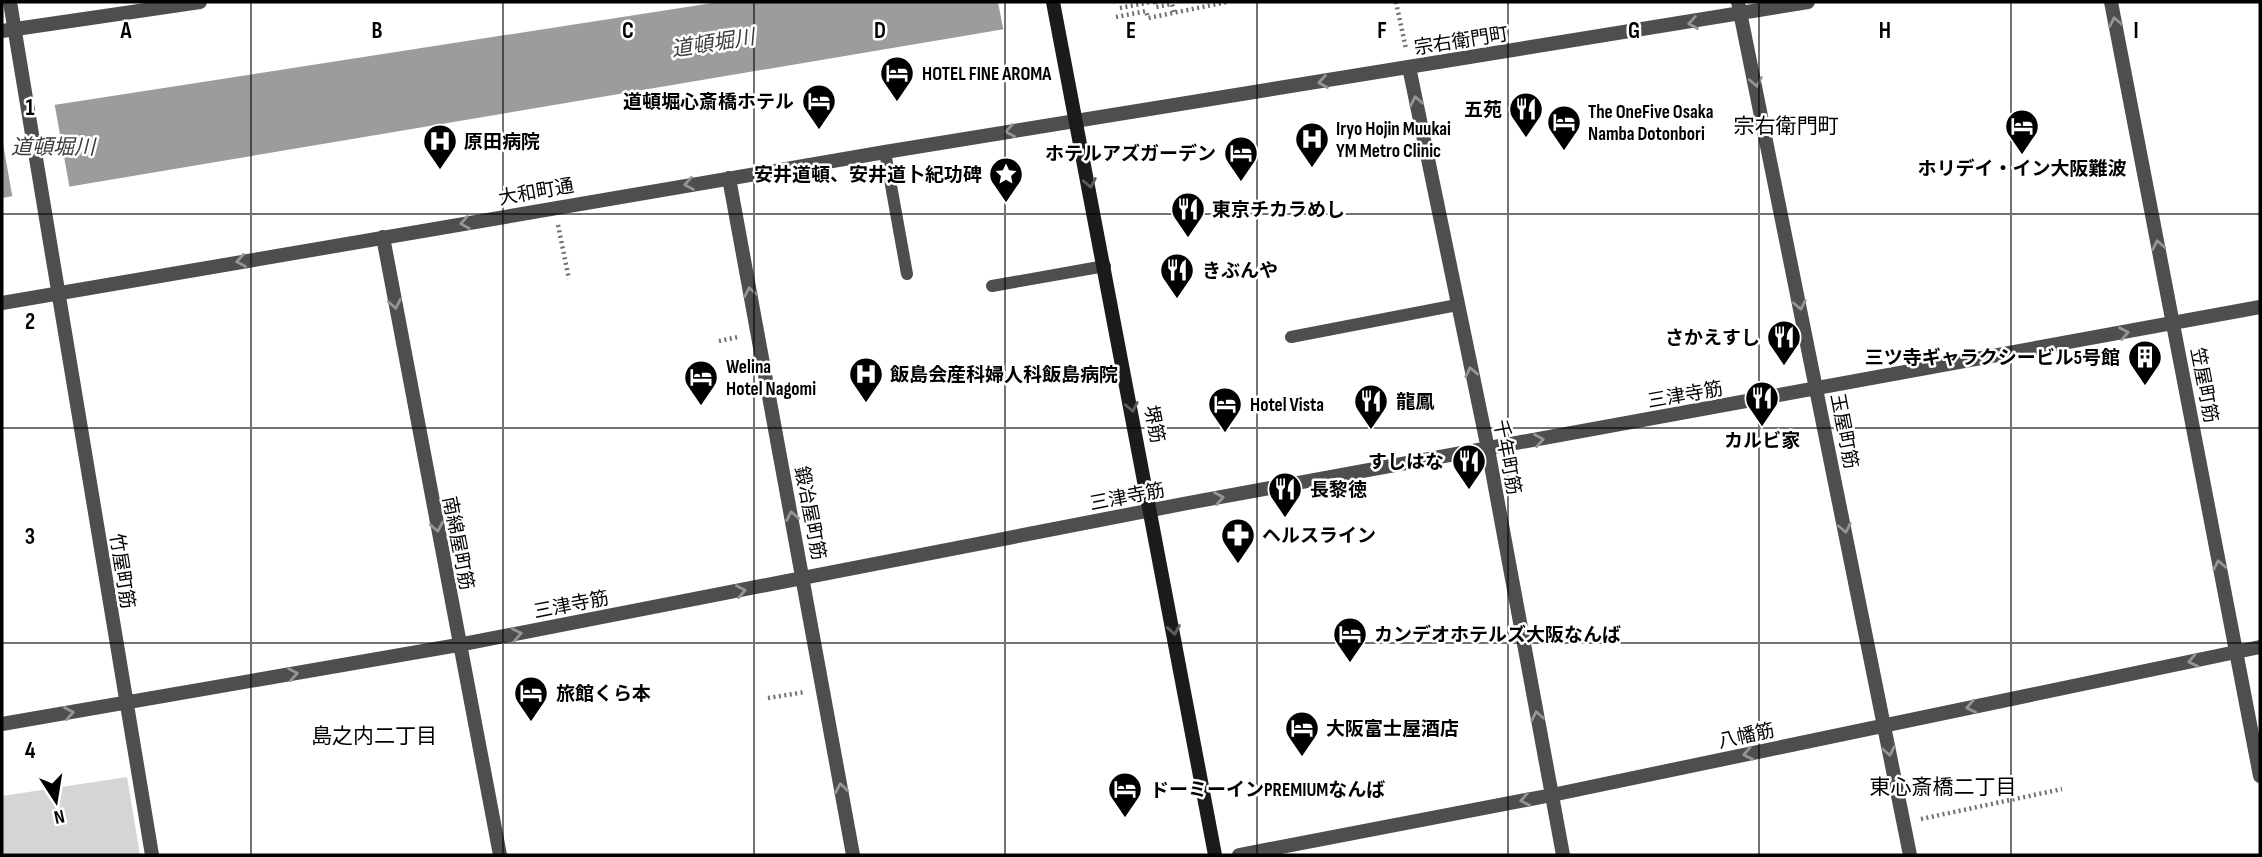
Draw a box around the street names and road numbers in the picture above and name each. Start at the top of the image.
street label: 宗右衛門町 [1413,23,1510,60]
street label: 大和町通 [497,175,576,210]
street label: 笠屋町筋 [2185,346,2222,425]
street label: 三津寺筋 [1646,378,1725,413]
street label: 玉屋町筋 [1825,392,1862,471]
street label: 堺筋 [1139,403,1168,445]
street label: 千年町筋 [1488,418,1525,497]
street label: 鍛冶屋町筋 [789,464,830,562]
street label: 三津寺筋 [1088,479,1167,516]
street label: 南綿屋町筋 [437,494,478,592]
street label: 竹屋町筋 [104,532,139,611]
street label: 三津寺筋 [532,587,611,624]
street label: 八幡筋 [1716,719,1777,754]

